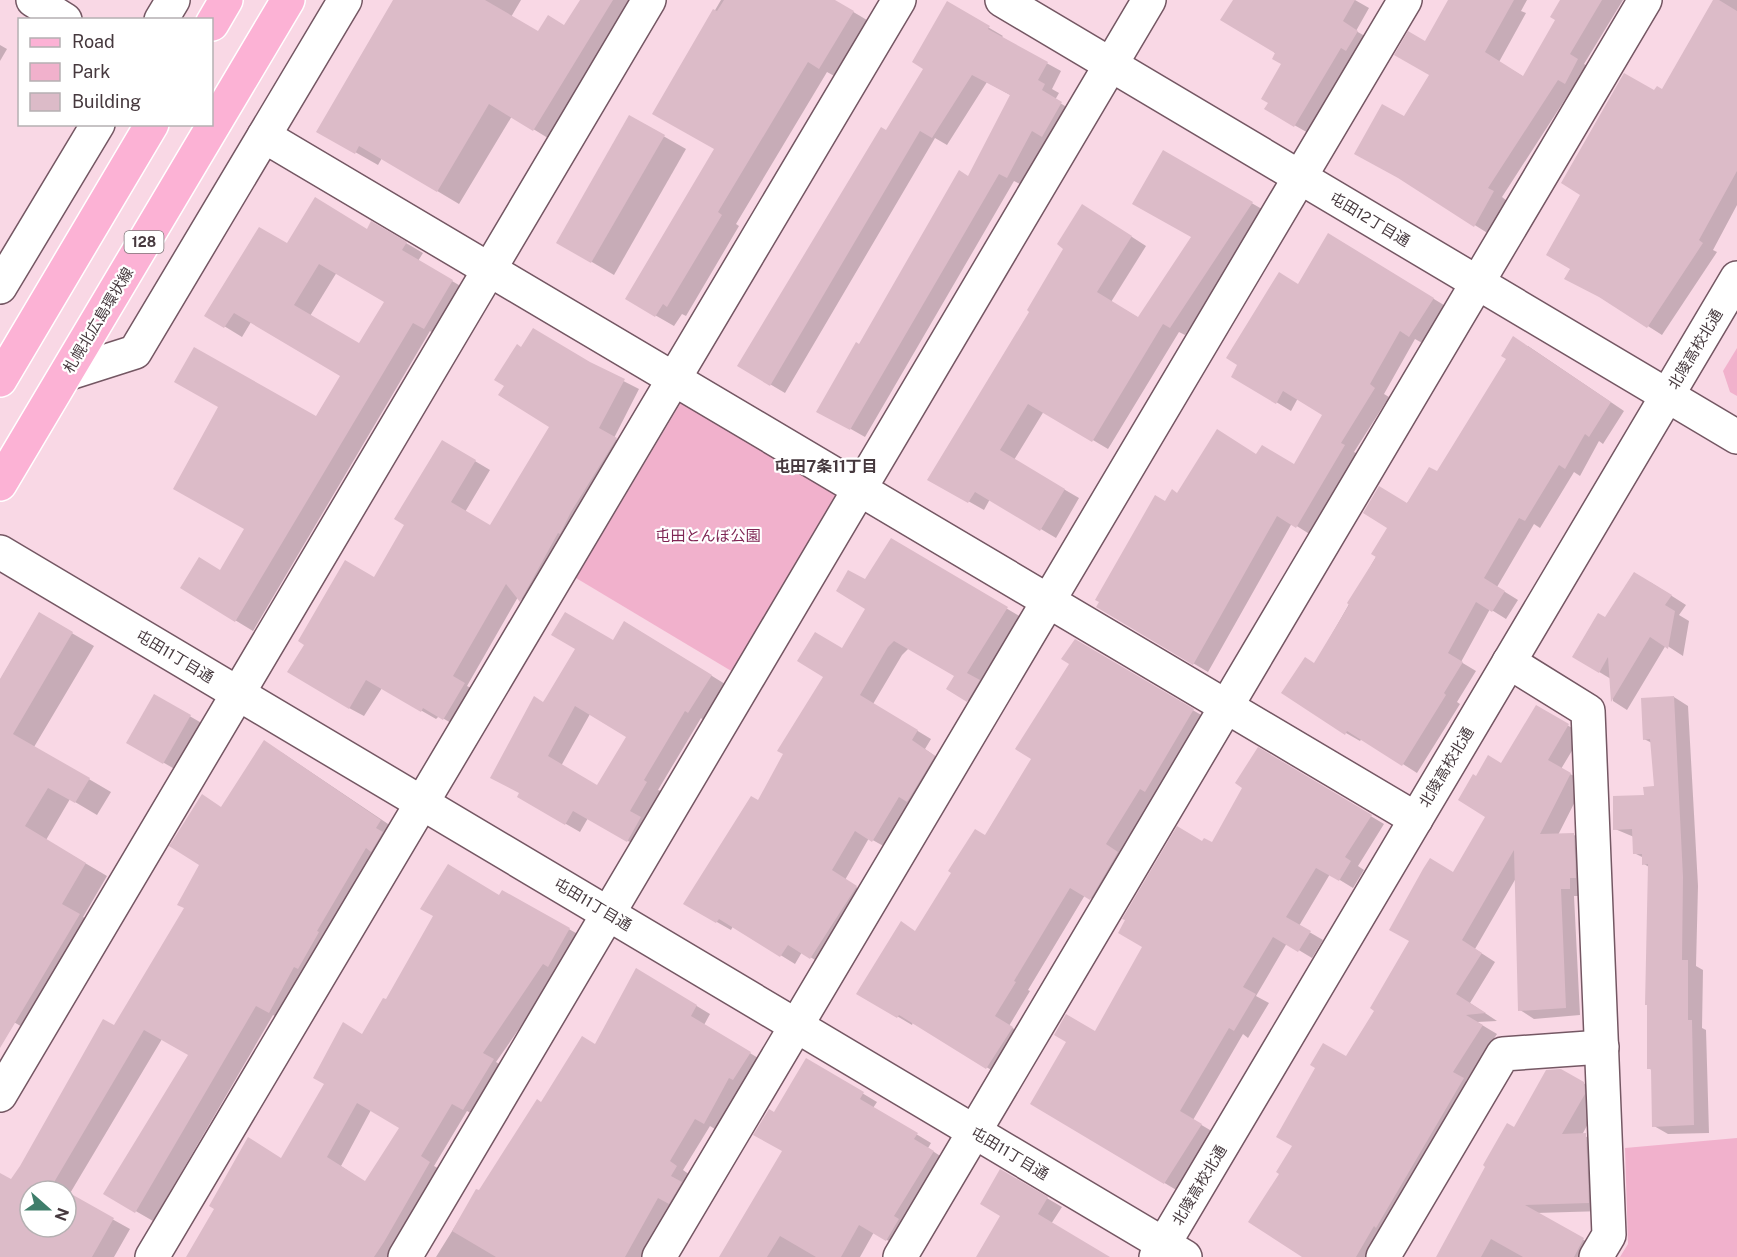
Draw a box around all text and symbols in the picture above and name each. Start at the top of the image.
legend [18,18,213,126]
text: Road [72,31,115,52]
text: Park [72,61,110,82]
text: Building [72,91,141,112]
street label: 屯田12丁目通 [1327,189,1413,249]
road number: 128 [124,231,164,253]
street label: 札幌北広島環状線 [60,264,136,376]
street label: 北陵高校北通 [1665,306,1725,392]
district label: 屯田7条11丁目 [774,457,878,476]
park label: 屯田とんぼ公園 [655,527,761,544]
street label: 屯田11丁目通 [133,626,217,686]
street label: 北陵高校北通 [1416,724,1476,810]
street label: 屯田11丁目通 [551,874,635,934]
street label: 屯田11丁目通 [968,1123,1052,1183]
street label: 北陵高校北通 [1169,1142,1229,1228]
north arrow [18,1179,78,1239]
text: N [50,1205,73,1223]

